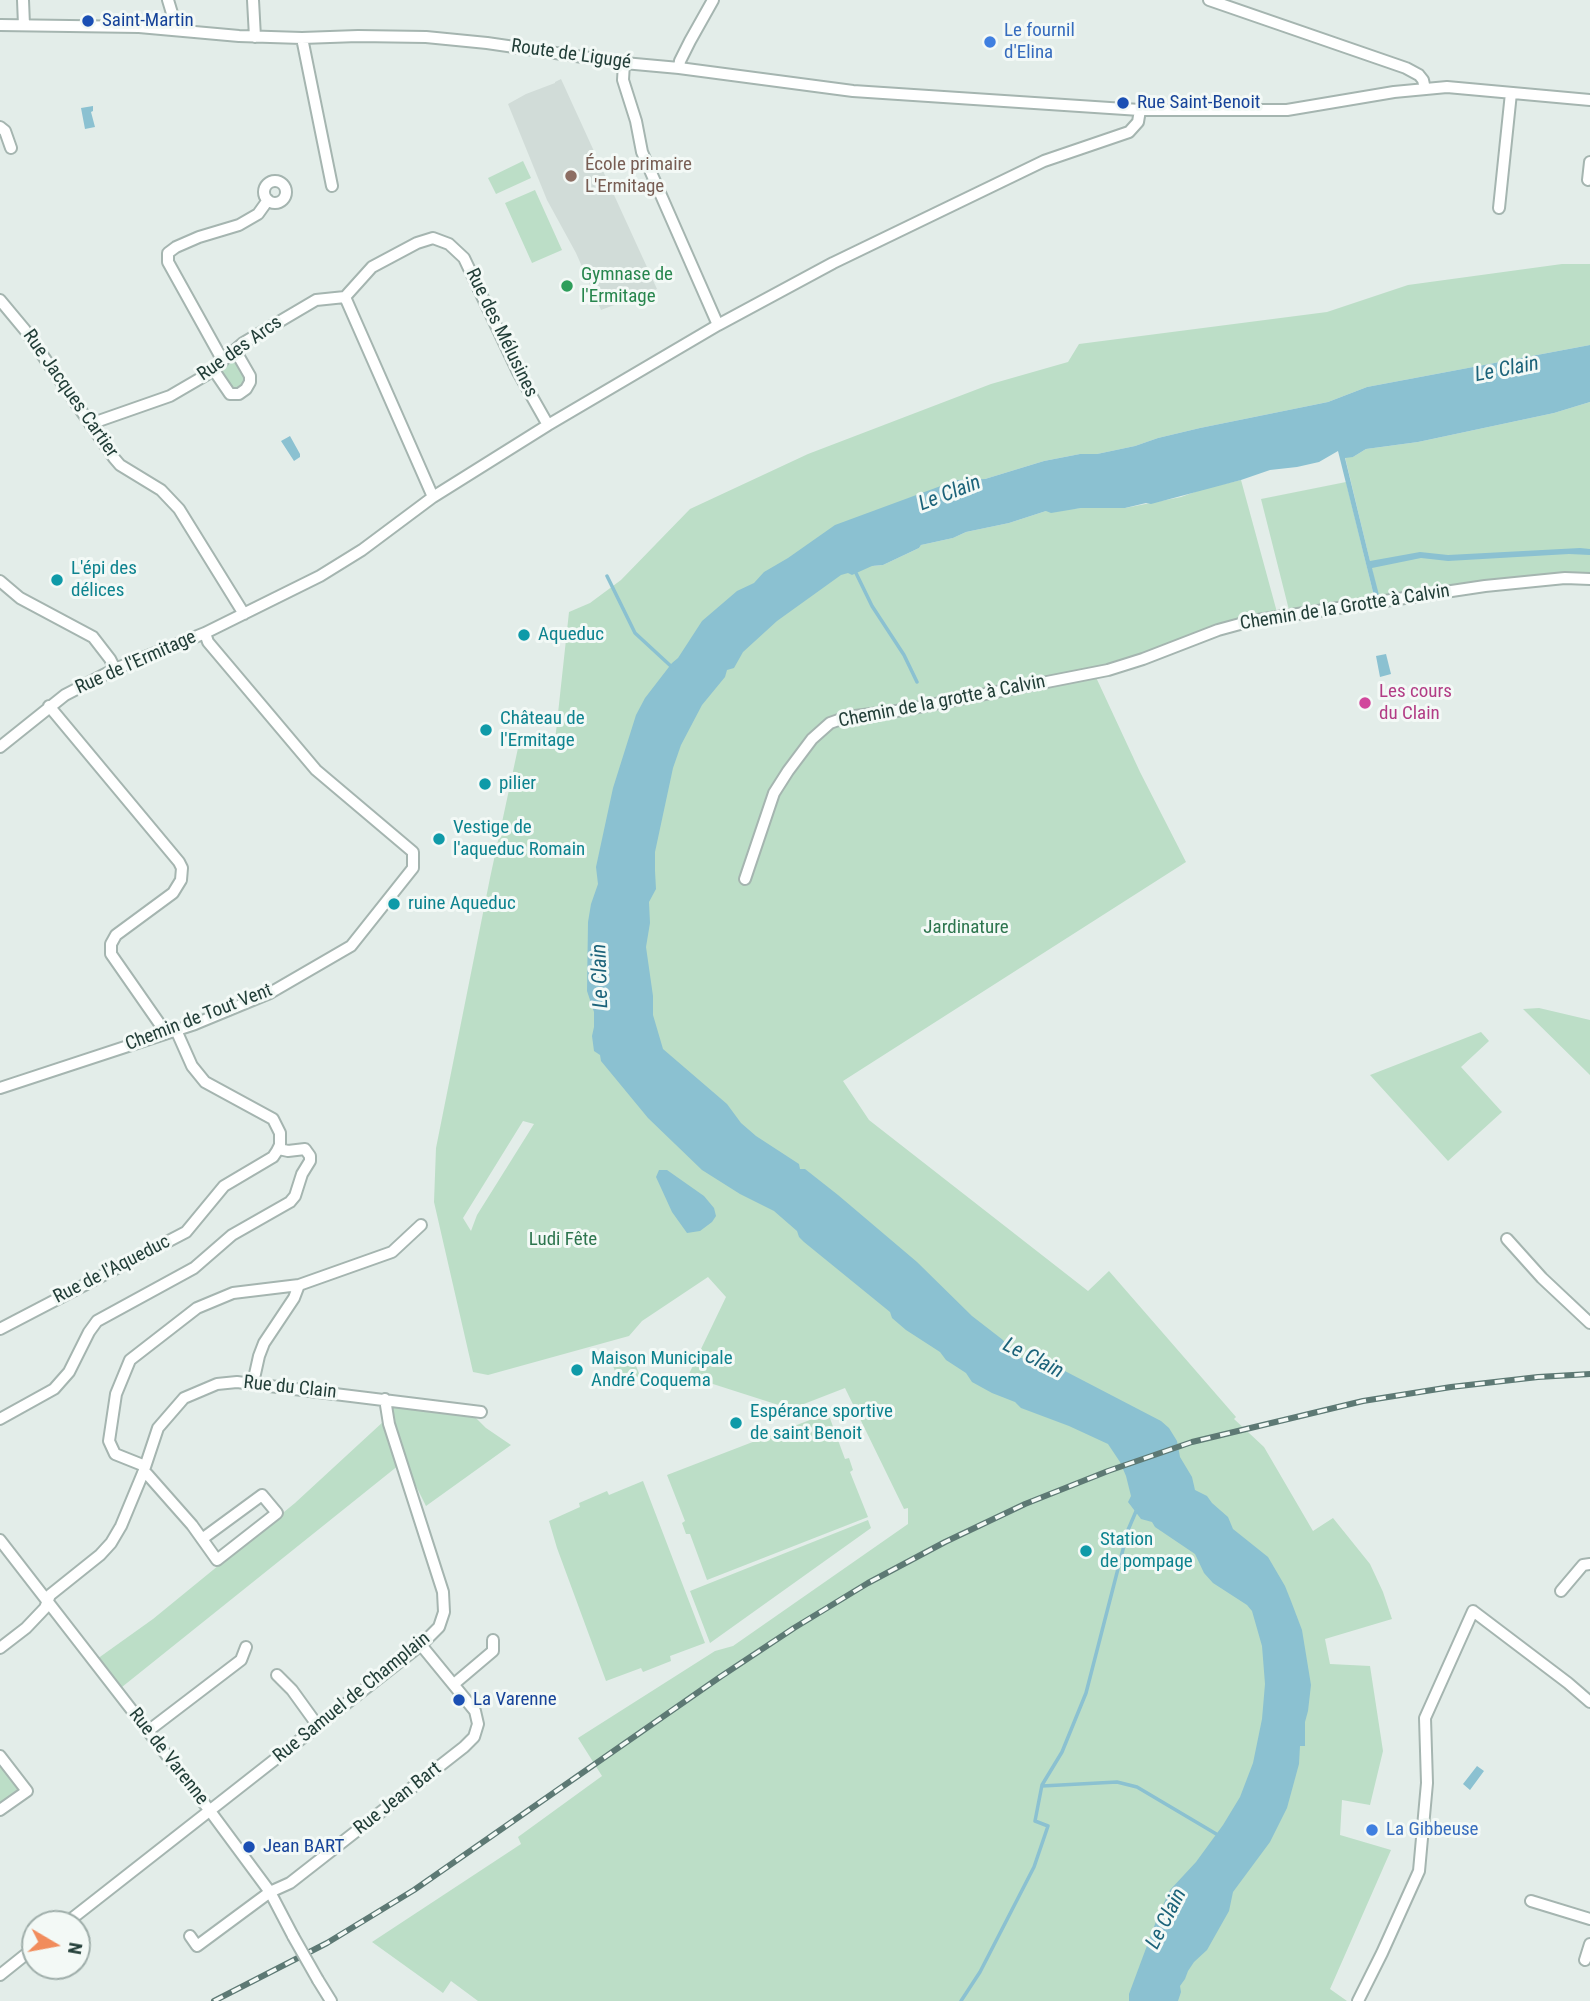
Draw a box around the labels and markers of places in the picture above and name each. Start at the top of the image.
place label: Saint-Martin [102,10,194,32]
marker: Saint-Martin [80,13,96,29]
place label: Le fournil d'Elina [1004,20,1075,64]
marker: Le fournil d'Elina [982,34,998,50]
place label: Rue Saint-Benoit [1137,92,1260,114]
marker: Rue Saint-Benoit [1115,95,1131,111]
place label: École primaire L'Ermitage [585,154,692,198]
marker: École primaire L'Ermitage [563,168,579,184]
place label: Gymnase de l'Ermitage [581,264,673,308]
marker: Gymnase de l'Ermitage [559,278,575,294]
place label: L'épi des délices [71,558,137,602]
marker: L'épi des délices [49,572,65,588]
place label: Aqueduc [538,624,604,646]
marker: Aqueduc [516,627,532,643]
place label: Les cours du Clain [1379,681,1452,725]
marker: Les cours du Clain [1357,695,1373,711]
place label: Château de l'Ermitage [500,708,585,752]
marker: Château de l'Ermitage [478,722,494,738]
place label: pilier [499,773,536,795]
marker: pilier [477,776,493,792]
place label: Vestige de l'aqueduc Romain [453,817,585,861]
marker: Vestige de l'aqueduc Romain [431,831,447,847]
place label: ruine Aqueduc [408,893,516,915]
marker: ruine Aqueduc [386,896,402,912]
place label: Maison Municipale André Coquema [591,1348,733,1392]
marker: Maison Municipale André Coquema [569,1362,585,1378]
place label: Espérance sportive de saint Benoit [750,1401,893,1445]
marker: Espérance sportive de saint Benoit [728,1415,744,1431]
place label: Station de pompage [1100,1529,1193,1573]
marker: Station de pompage [1078,1543,1094,1559]
place label: La Varenne [473,1689,557,1711]
marker: La Varenne [451,1692,467,1708]
place label: La Gibbeuse [1386,1819,1478,1841]
marker: La Gibbeuse [1364,1822,1380,1838]
place label: Jean BART [263,1836,344,1858]
marker: Jean BART [241,1839,257,1855]

